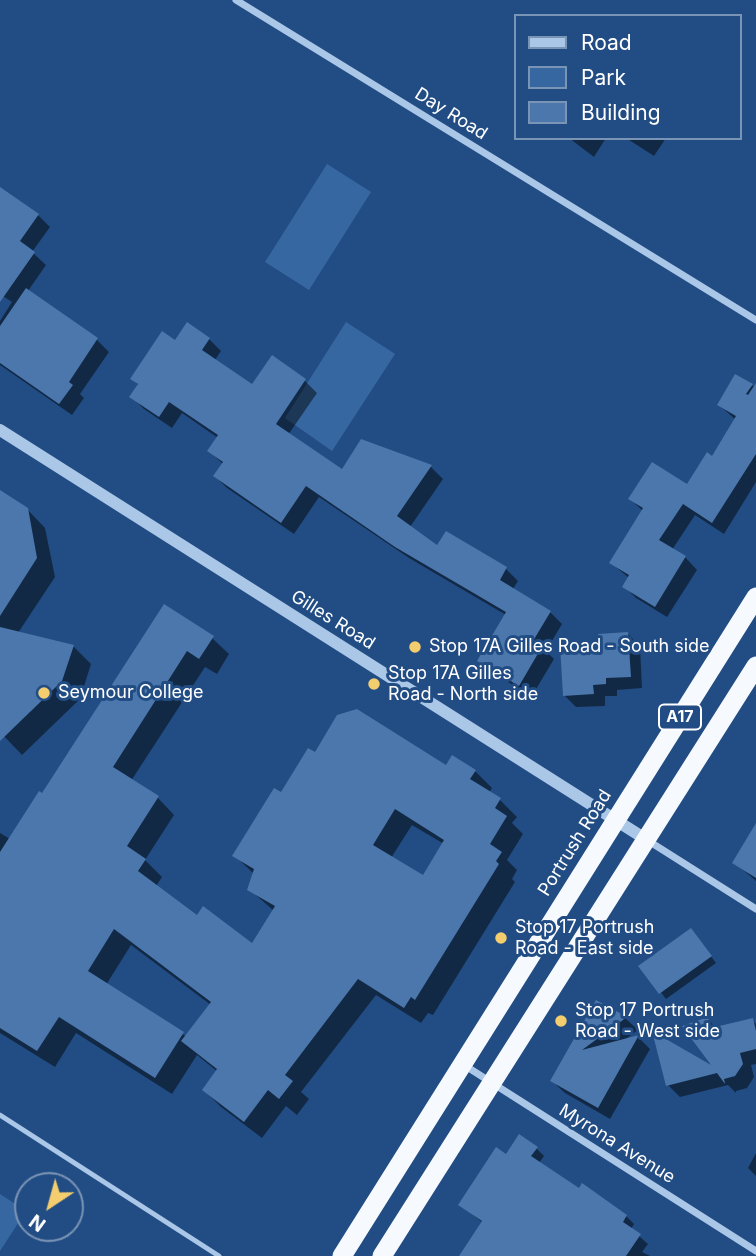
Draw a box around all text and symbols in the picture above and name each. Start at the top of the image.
legend [514,14,742,140]
text: Road [581,30,632,55]
text: Park [581,65,626,90]
street label: Day Road [411,83,491,145]
text: Building [581,100,661,125]
street label: Gilles Road [287,586,379,654]
place label: Stop 17A Gilles Road - South side [429,636,710,658]
marker: Stop 17A Gilles Road - South side [407,639,423,655]
place label: Stop 17A Gilles Road - North side [388,663,538,706]
marker: Stop 17A Gilles Road - North side [366,676,382,692]
place label: Seymour College [58,682,204,704]
marker: Seymour College [36,685,52,701]
road number: A17 [659,704,701,730]
street label: Portrush Road [534,786,616,900]
place label: Stop 17 Portrush Road - East side [515,917,654,960]
marker: Stop 17 Portrush Road - East side [493,930,509,946]
place label: Stop 17 Portrush Road - West side [575,1000,720,1042]
marker: Stop 17 Portrush Road - West side [553,1013,569,1029]
street label: Myrona Avenue [555,1100,679,1188]
north arrow [14,1172,84,1242]
text: N [25,1209,50,1236]

